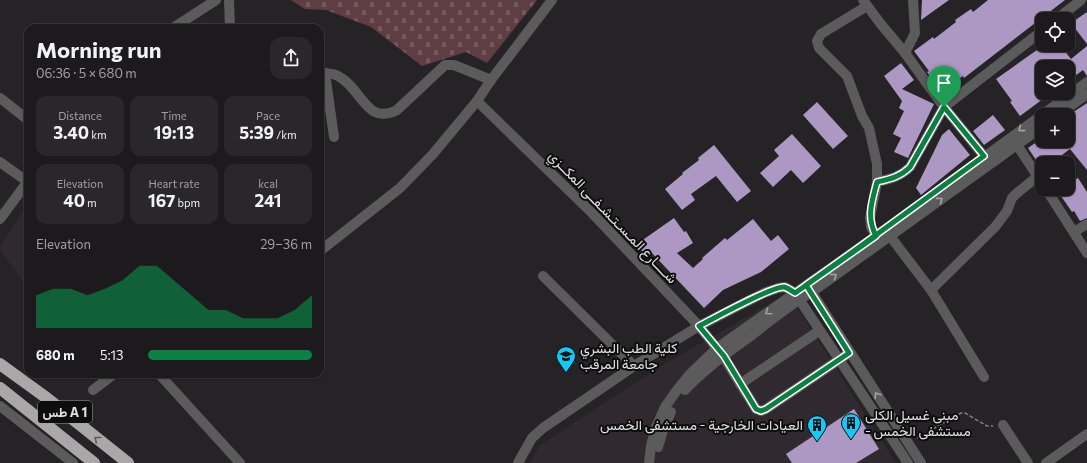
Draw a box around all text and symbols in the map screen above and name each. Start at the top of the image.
map controls [1035,12,1075,196]
button: locate [1035,12,1075,52]
text: Morning run [36,36,162,63]
button: share [270,37,312,79]
button: layers [1035,60,1075,100]
text: 06:36 · 5 × 680 m [36,65,137,81]
pin [927,66,961,107]
icon: arrive [933,72,955,94]
button: + [1035,108,1075,148]
text: Distance [58,109,102,122]
text: Time [161,109,187,122]
text: Pace [256,109,280,122]
text: 3.40 [53,122,89,143]
text: 19:13 [154,122,194,143]
text: 5:39 [239,122,274,143]
one-way arrow [1019,124,1026,131]
text: km [89,128,107,141]
text: /km [274,128,297,141]
street label: شــــارع المـسـتـشـفــى المكــزي [543,147,681,289]
button: − [1035,156,1075,196]
text: Elevation [57,177,103,190]
text: Heart rate [148,177,200,190]
text: kcal [258,177,278,190]
text: 40 [63,190,85,211]
text: 167 [148,190,175,211]
text: 241 [254,190,282,211]
text: m [85,196,97,209]
text: bpm [175,196,200,209]
one-way arrow [936,197,943,205]
text: Elevation [36,236,91,252]
text: 29–36 m [260,236,312,252]
one-way arrow [830,274,837,281]
one-way arrow [766,307,773,314]
place label: كلية الطب البشري جامعة المرقب [580,339,677,373]
school or university icon: كلية الطب البشري جامعة المرقب [555,345,577,373]
text: 680 m [36,347,75,363]
text: 5:13 [100,347,124,363]
one-way arrow [874,392,882,399]
road number: طس A 1 [38,401,92,423]
place label: مبنى غسيل الكلى - مستشفى الخمس [865,406,971,440]
building icon: مبنى غسيل الكلى - مستشفى الخمس [840,412,862,440]
building icon: العيادات الخارجية - مستشفى الخمس [806,414,828,442]
place label: العيادات الخارجية - مستشفى الخمس [600,416,803,434]
one-way arrow [95,436,102,443]

